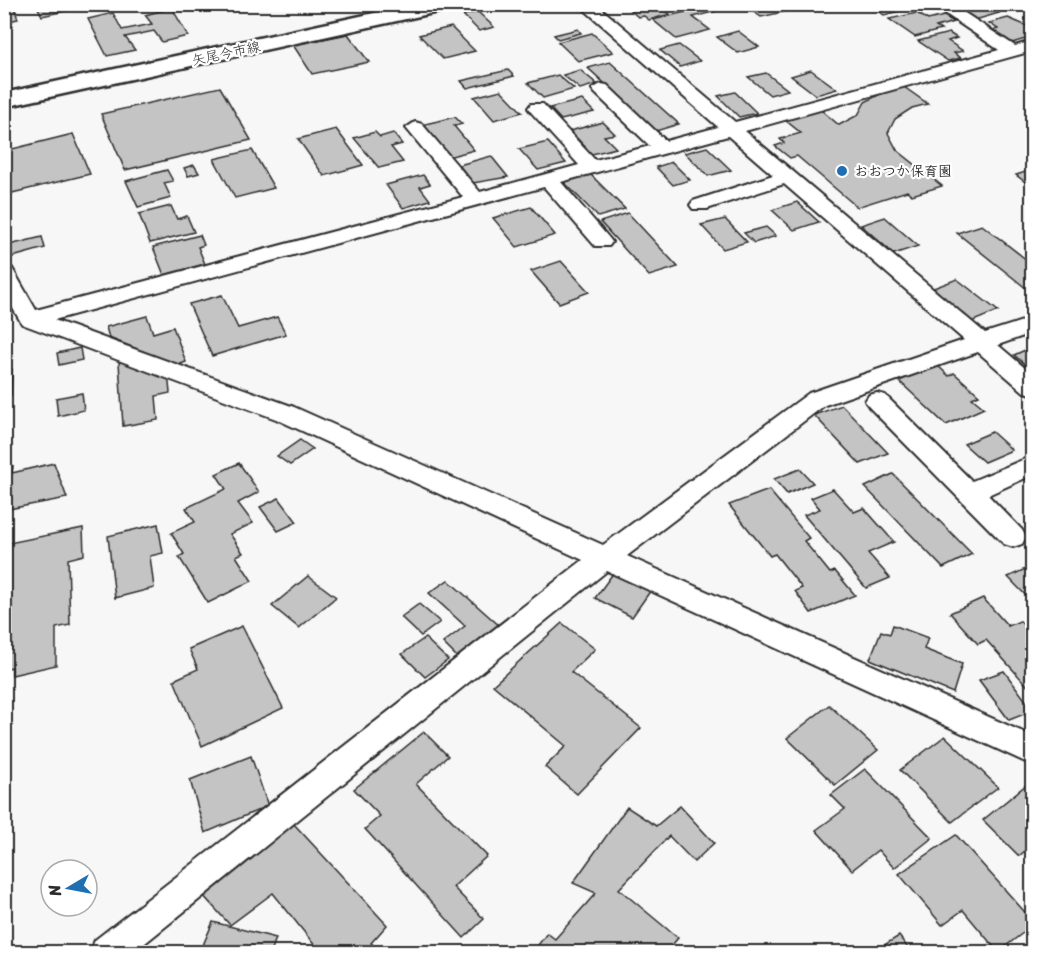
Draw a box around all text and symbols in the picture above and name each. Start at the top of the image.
street label: 矢尾今市線 [189,34,263,73]
place label: おおつか保育園 [854,159,952,184]
marker: おおつか保育園 [835,164,849,178]
north arrow [39,858,99,918]
text: N [39,882,70,899]

